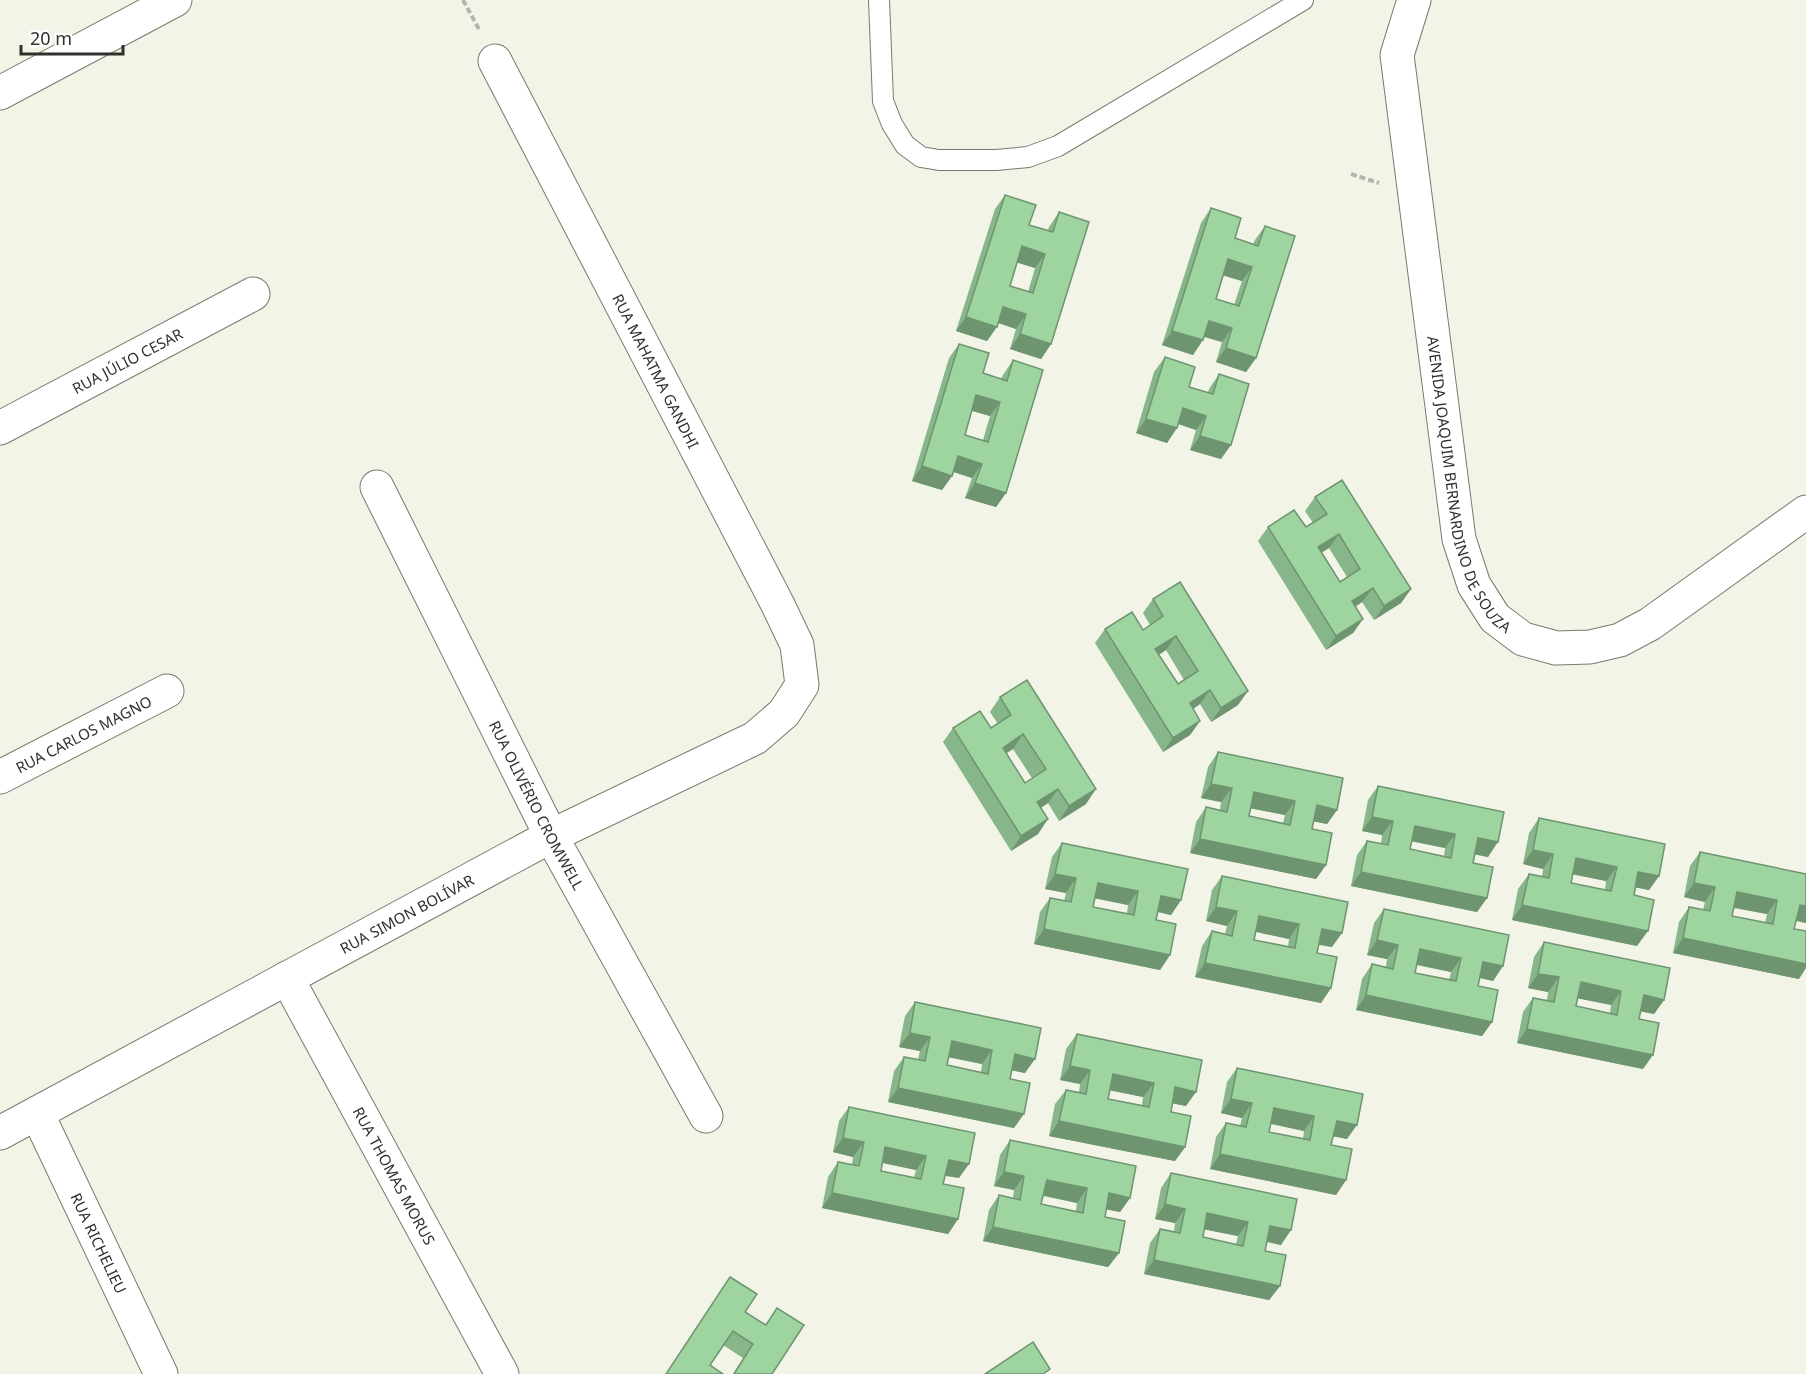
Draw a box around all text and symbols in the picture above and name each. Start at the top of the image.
scale bar [21,18,123,56]
text: 20 m [30,26,72,50]
street label: RUA MAHATMA GANDHI [608,290,704,452]
street label: RUA JÚLIO CESAR [69,323,187,398]
street label: AVENIDA JOAQUIM BERNARDINO DE SOUZA [1423,335,1516,637]
street label: RUA CARLOS MAGNO [12,691,155,777]
street label: RUA OLIVÉRIO CROMWELL [485,717,589,893]
street label: RUA SIMON BOLÍVAR [336,869,478,958]
street label: RUA THOMAS MORUS [349,1103,440,1248]
street label: RUA RICHELIEU [66,1189,131,1297]

